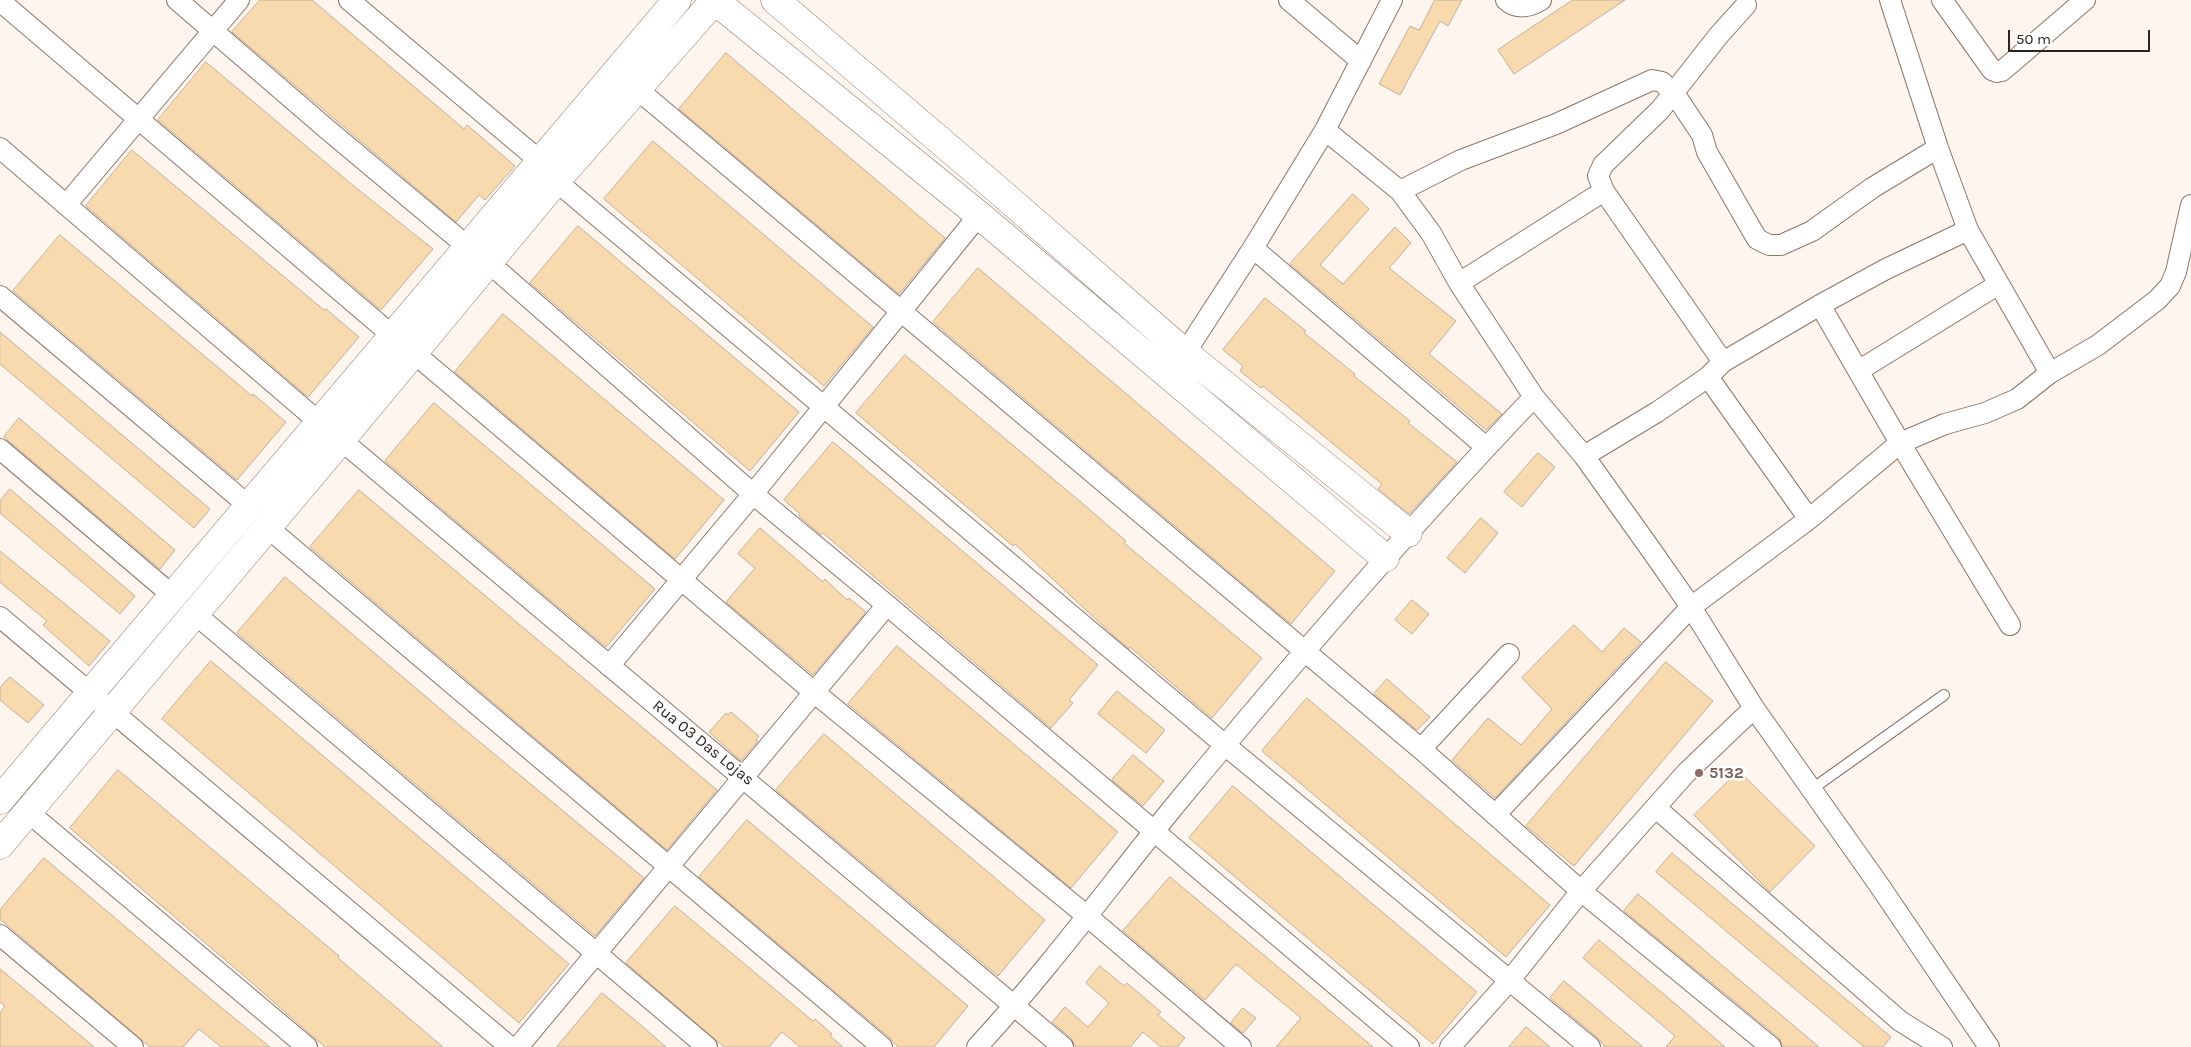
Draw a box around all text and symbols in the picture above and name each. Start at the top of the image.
scale bar [2011,20,2154,52]
text: 50 m [2016,30,2051,48]
street label: Rua 03 Das Lojas [648,696,758,790]
place label: 5132 [1709,763,1744,783]
marker: 5132 [1693,767,1705,779]

